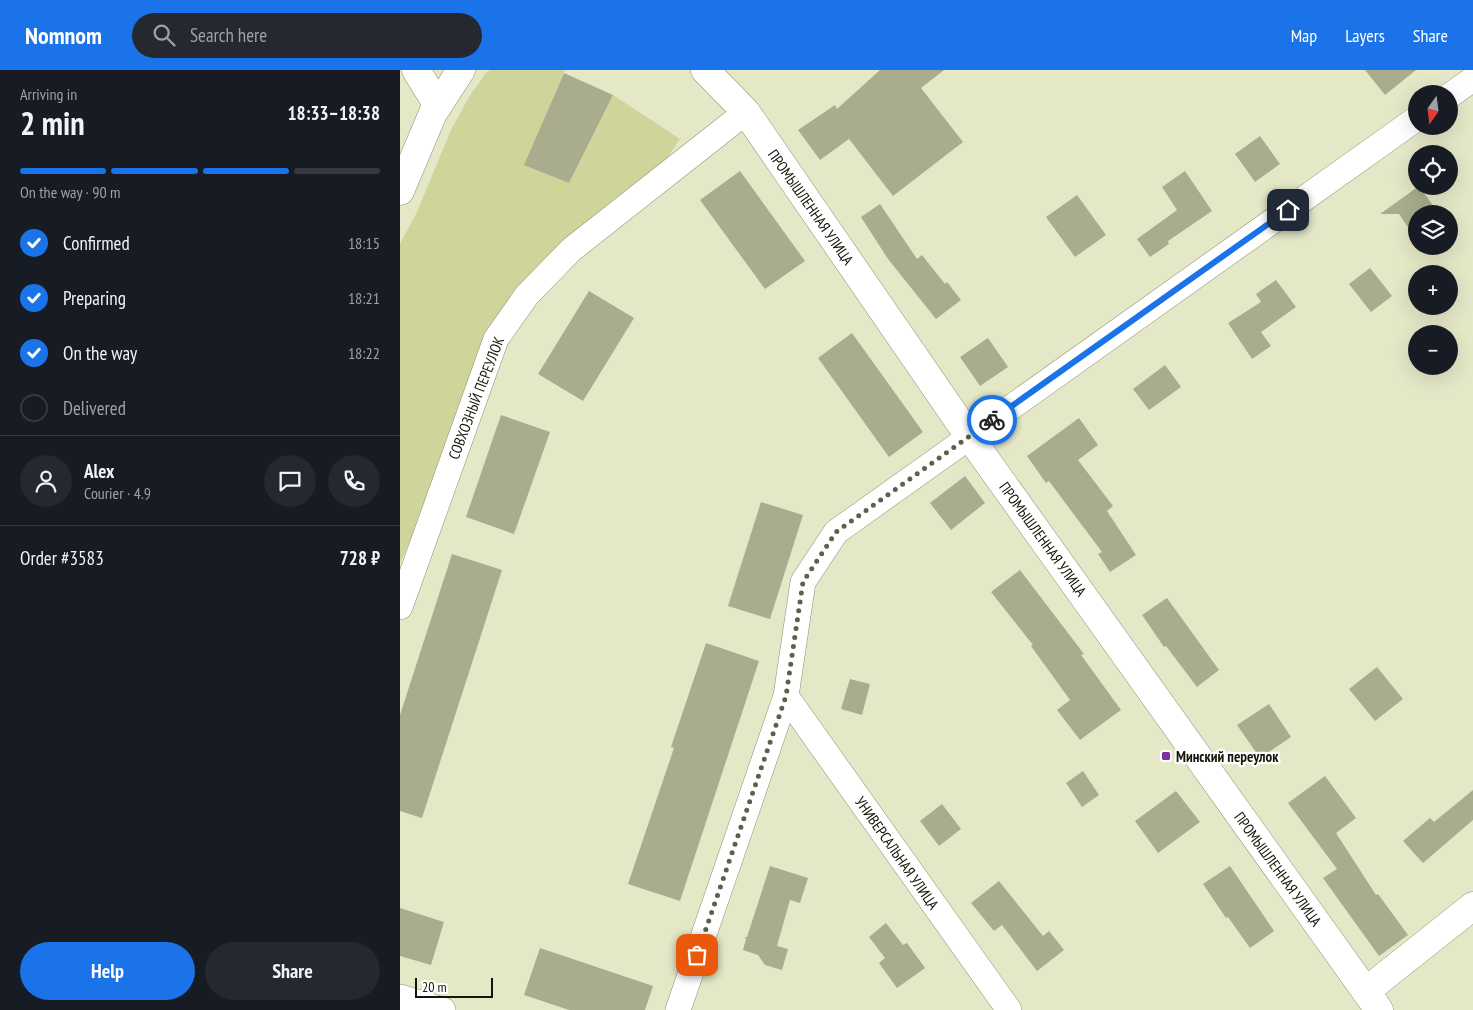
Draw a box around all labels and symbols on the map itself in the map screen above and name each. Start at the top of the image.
north arrow [1408,85,1458,135]
street label: ПРОМЫШЛЕННАЯ УЛИЦА [764,146,858,269]
pin [1267,189,1309,231]
street label: СОВХОЗНЫЙ ПЕРЕУЛОК [444,333,508,462]
courier [967,395,1017,445]
street label: ПРОМЫШЛЕННАЯ УЛИЦА [995,478,1091,601]
place label: Минский переулок [1176,747,1279,766]
marker: Минский переулок [1160,750,1172,762]
street label: УНИВЕРСАЛЬНАЯ УЛИЦА [851,793,944,914]
street label: ПРОМЫШЛЕННАЯ УЛИЦА [1230,808,1326,931]
pin [676,934,718,976]
scale bar [415,975,492,998]

